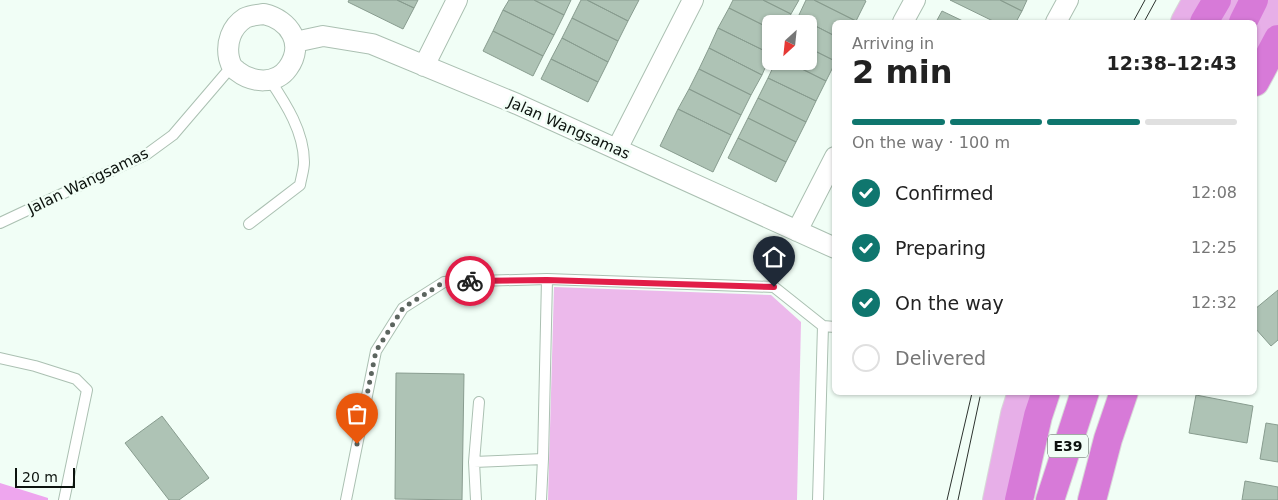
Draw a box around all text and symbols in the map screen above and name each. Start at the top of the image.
north arrow [762,15,818,70]
map controls [762,15,817,70]
text: Arriving in [852,34,934,53]
text: 12:38–12:43 [1107,52,1237,74]
text: 2 min [852,53,953,91]
street label: Jalan Wangsamas [504,93,633,163]
text: On the way · 100 m [852,133,1010,152]
street label: Jalan Wangsamas [24,144,151,218]
icon: check [852,179,880,207]
text: Confirmed [895,182,994,204]
text: 12:08 [1191,183,1237,202]
icon: check [852,234,880,262]
pin [753,236,795,287]
text: Preparing [895,237,986,259]
text: 12:25 [1191,238,1237,257]
icon: home [760,243,788,271]
courier [445,256,495,306]
icon: bike [456,267,484,295]
icon: check [852,289,880,317]
text: On the way [895,292,1004,314]
text: 12:32 [1191,293,1237,312]
text: Delivered [895,347,986,369]
pin [336,393,378,444]
icon: bag [343,400,371,428]
road number: E39 [1048,434,1088,458]
scale bar [15,465,75,488]
text: 20 m [22,469,58,485]

